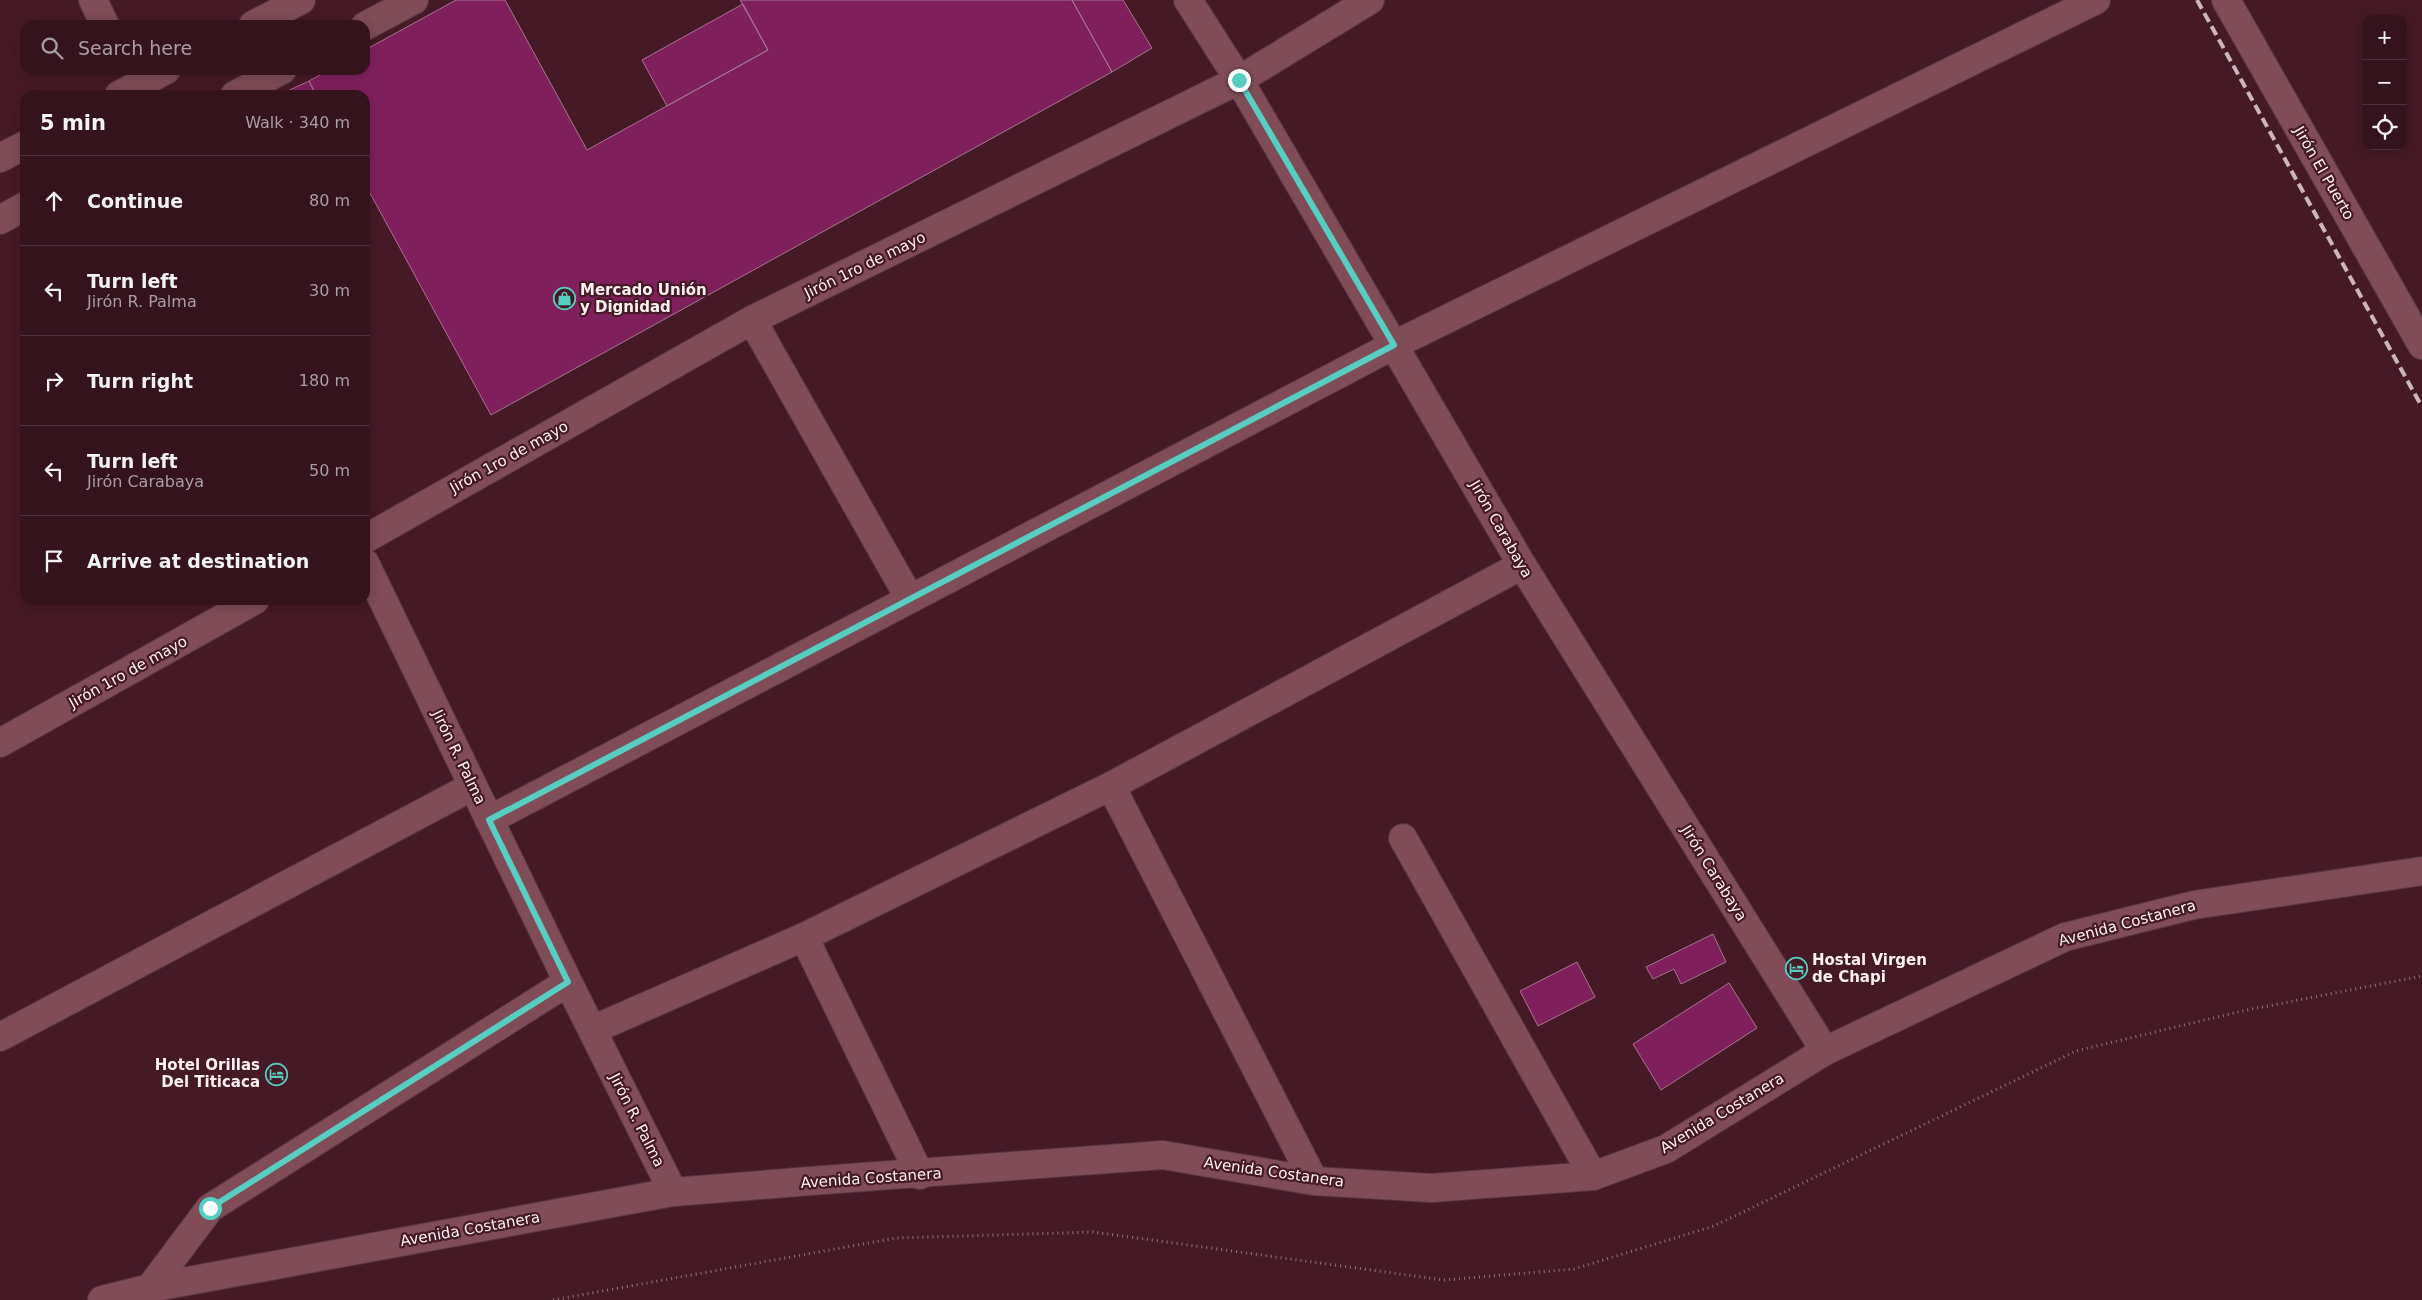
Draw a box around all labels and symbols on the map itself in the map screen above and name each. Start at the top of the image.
route end [1228,69,1251,92]
street label: Jirón El Puerto [2289,122,2358,223]
street label: Jirón 1ro de mayo [801,228,929,303]
place label: Mercado Unión y Dignidad [580,281,707,316]
shop icon: Mercado Unión y Dignidad [552,287,576,311]
street label: Jirón 1ro de mayo [446,417,571,497]
street label: Jirón Carabaya [1465,476,1536,581]
street label: Jirón 1ro de mayo [65,632,190,712]
street label: Jirón R. Palma [428,706,490,807]
street label: Jirón Carabaya [1677,821,1751,924]
street label: Avenida Costanera [2056,896,2198,950]
place label: Hostal Virgen de Chapi [1812,951,1927,986]
hotel icon: Hostal Virgen de Chapi [1784,957,1808,981]
place label: Hotel Orillas Del Titicaca [155,1056,260,1091]
hotel icon: Hotel Orillas Del Titicaca [264,1062,288,1086]
street label: Jirón R. Palma [605,1069,668,1170]
street label: Avenida Costanera [1657,1069,1787,1157]
street label: Avenida Costanera [1203,1153,1345,1191]
street label: Avenida Costanera [800,1164,942,1192]
route start [199,1197,222,1220]
street label: Avenida Costanera [399,1208,541,1250]

